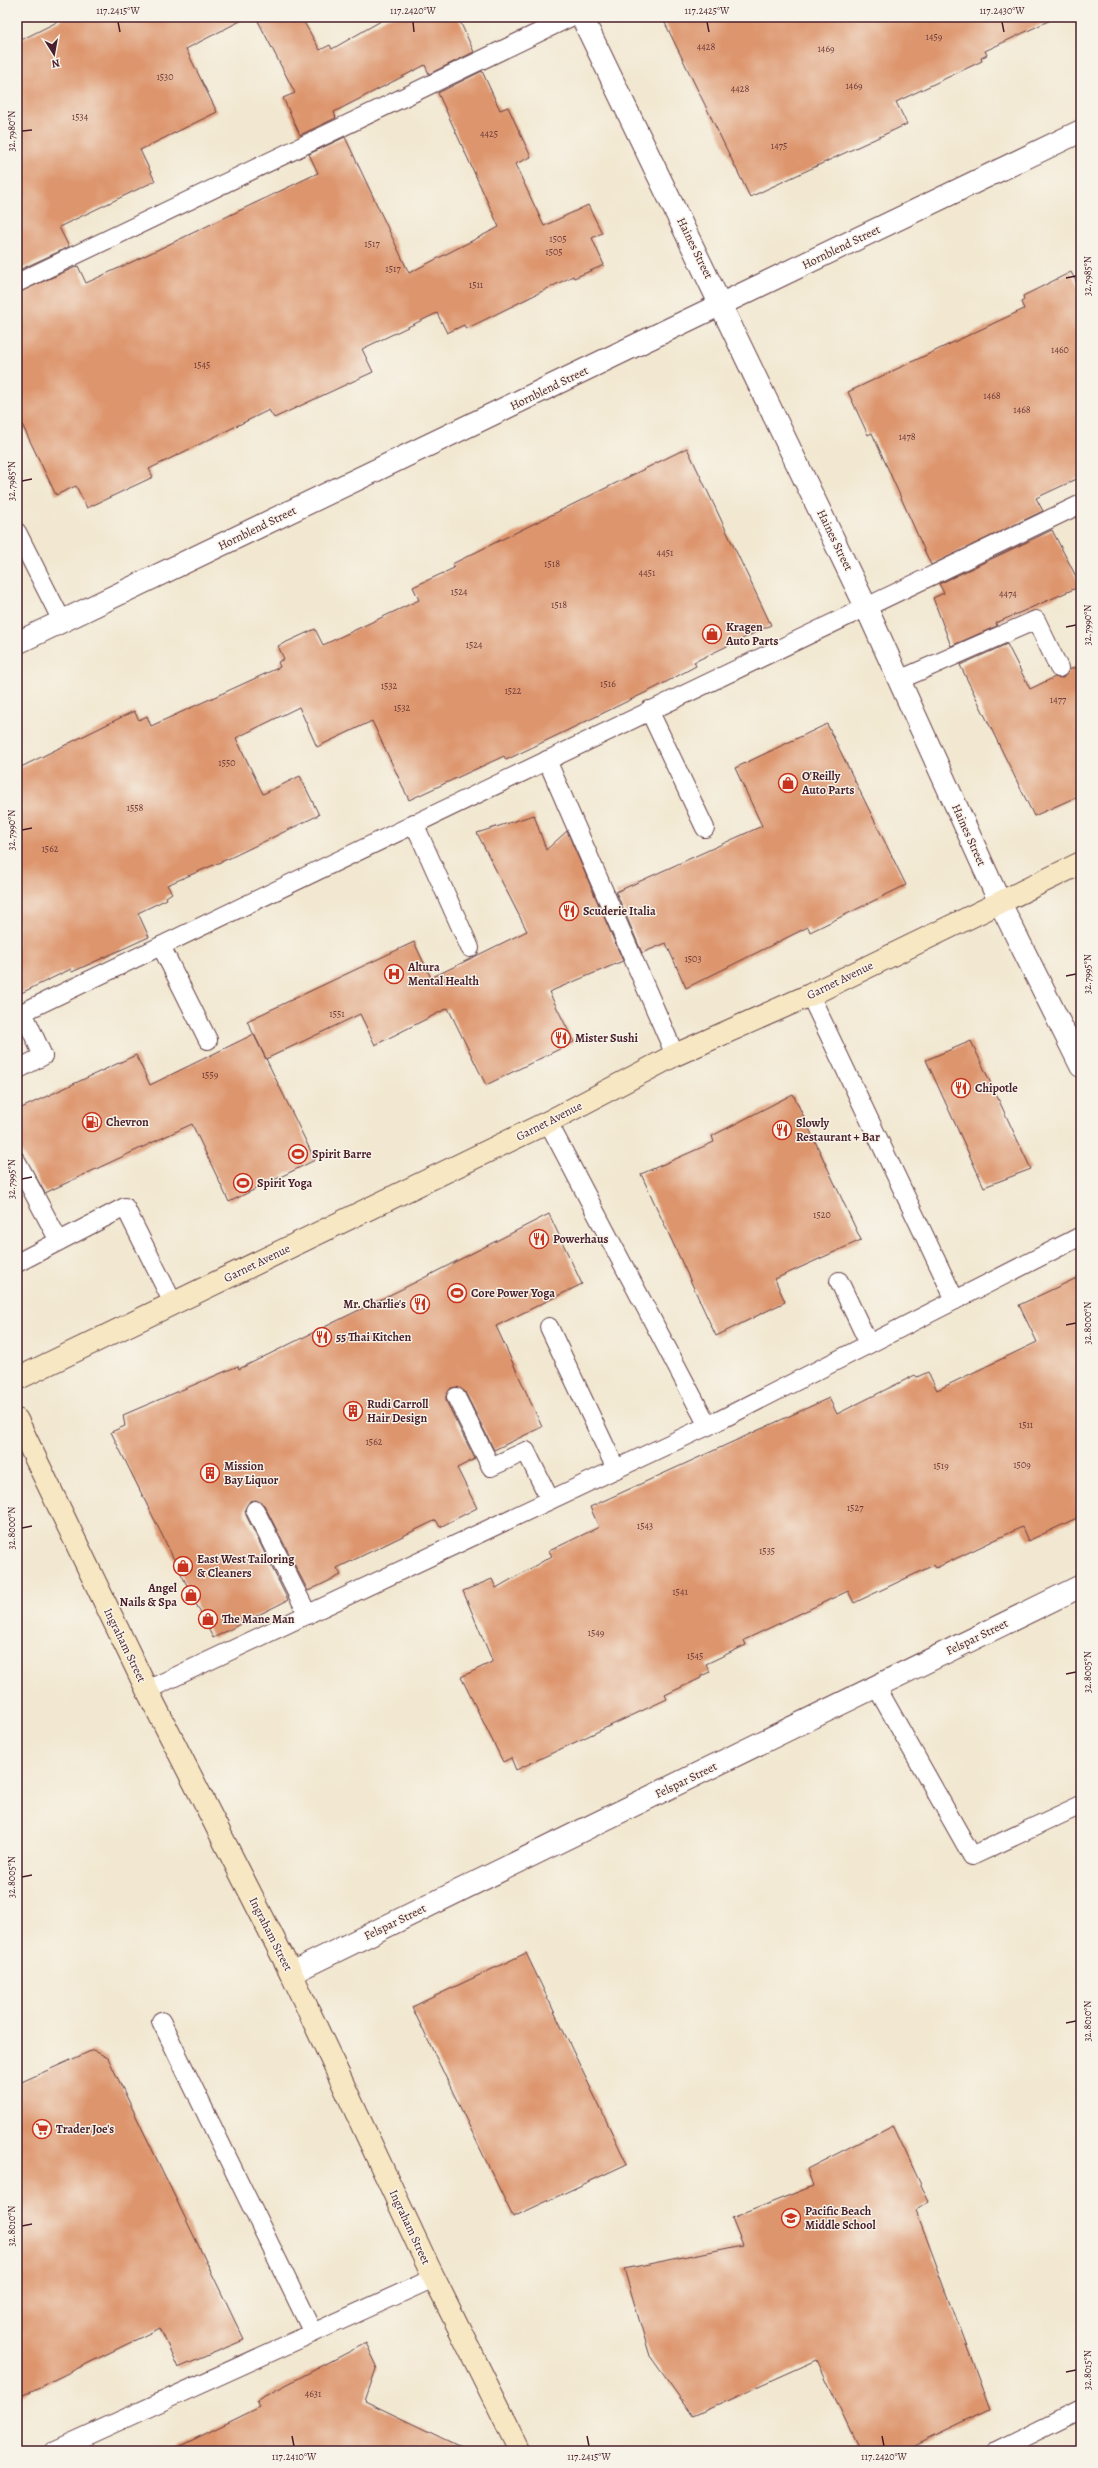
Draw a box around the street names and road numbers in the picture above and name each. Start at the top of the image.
street label: Haines Street [673,215,717,281]
street label: Hornblend Street [799,221,883,273]
street label: Hornblend Street [507,362,591,414]
street label: Hornblend Street [215,502,299,554]
street label: Haines Street [813,507,857,573]
street label: Haines Street [948,801,990,869]
street label: Garnet Avenue [804,957,876,1003]
street label: Garnet Avenue [513,1098,585,1144]
street label: Garnet Avenue [221,1240,293,1286]
street label: Ingraham Street [100,1605,150,1685]
street label: Felspar Street [943,1615,1011,1659]
street label: Felspar Street [652,1758,720,1802]
street label: Ingraham Street [246,1894,296,1974]
street label: Felspar Street [361,1900,429,1944]
street label: Ingraham Street [386,2187,434,2267]

